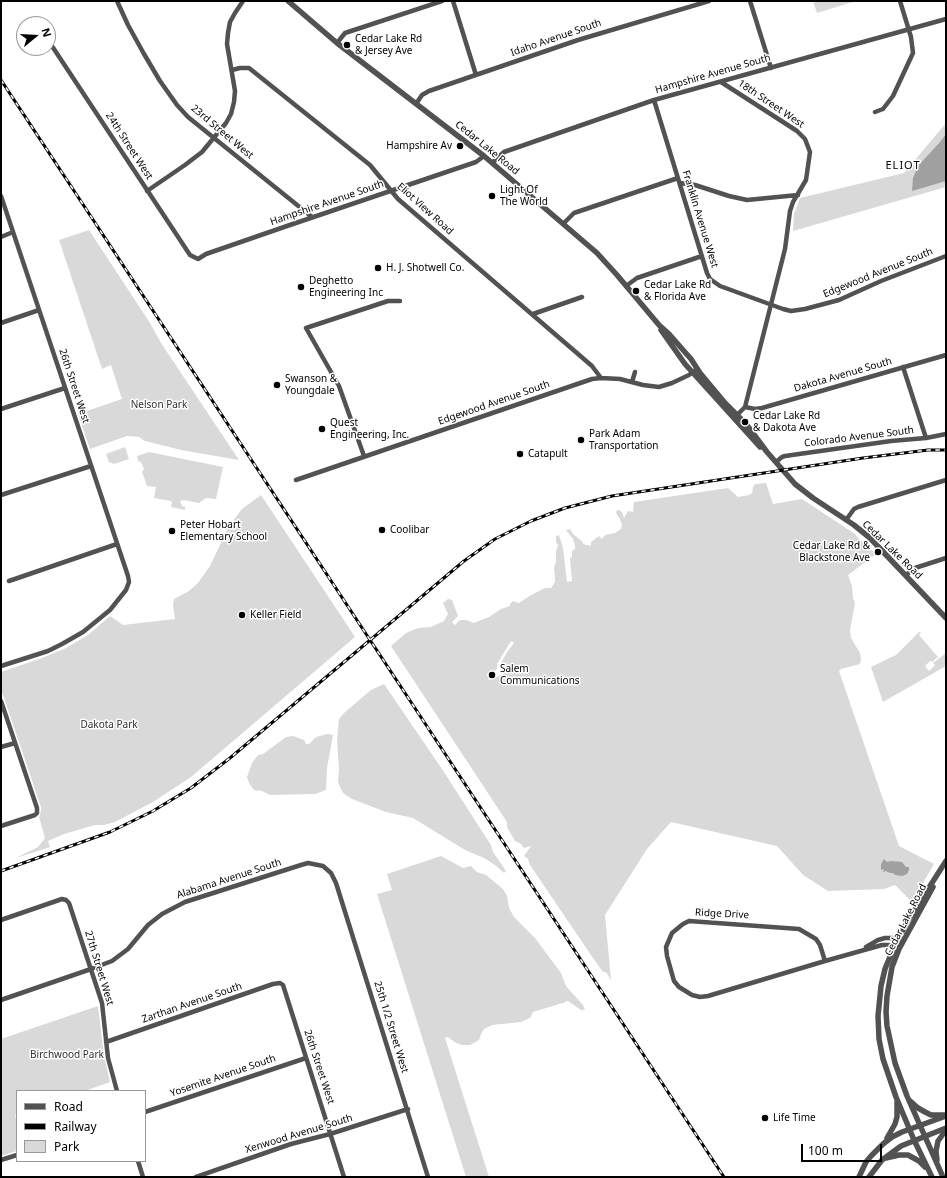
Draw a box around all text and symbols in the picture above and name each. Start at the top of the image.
north arrow [16,16,56,56]
street label: Idaho Avenue South [509,17,603,59]
text: N [38,26,55,39]
place label: Cedar Lake Rd & Jersey Ave [355,33,422,56]
marker: Cedar Lake Rd & Jersey Ave [342,40,352,50]
street label: Hampshire Avenue South [654,52,772,96]
street label: 18th Street West [736,77,806,131]
street label: 23rd Street West [188,102,256,162]
street label: 24th Street West [103,110,155,182]
street label: Cedar Lake Road [453,119,521,177]
place label: Hampshire Av [386,140,452,152]
marker: Hampshire Av [455,141,465,151]
district label: ELIOT [886,159,920,173]
street label: Franklin Avenue West [679,169,721,269]
street label: Hampshire Avenue South [269,178,385,228]
street label: Eliot View Road [394,181,456,237]
place label: Light Of The World [500,184,548,208]
marker: Light Of The World [487,191,497,201]
street label: Edgewood Avenue South [821,245,935,301]
place label: H. J. Shotwell Co. [386,262,464,274]
marker: H. J. Shotwell Co. [373,263,383,273]
place label: Deghetto Engineering Inc [309,275,383,298]
place label: Cedar Lake Rd & Florida Ave [644,279,711,302]
marker: Deghetto Engineering Inc [296,282,306,292]
marker: Cedar Lake Rd & Florida Ave [631,286,641,296]
street label: 26th Street West [56,347,92,425]
street label: Dakota Avenue South [793,355,893,395]
place label: Swanson & Youngdale [285,373,337,396]
street label: Edgewood Avenue South [437,378,551,428]
marker: Swanson & Youngdale [272,380,282,390]
park label: Nelson Park [131,399,187,411]
place label: Cedar Lake Rd & Dakota Ave [753,410,820,434]
place label: Quest Engineering, Inc. [330,417,409,440]
marker: Cedar Lake Rd & Dakota Ave [740,417,750,427]
marker: Quest Engineering, Inc. [317,424,327,434]
street label: Colorado Avenue South [803,424,915,450]
place label: Park Adam Transportation [589,428,659,452]
marker: Park Adam Transportation [576,435,586,445]
place label: Catapult [528,448,568,460]
marker: Catapult [515,449,525,459]
street label: Cedar Lake Road [859,518,925,582]
place label: Peter Hobart Elementary School [180,519,267,542]
place label: Coolibar [390,524,429,536]
marker: Coolibar [377,525,387,535]
marker: Peter Hobart Elementary School [167,526,177,536]
place label: Cedar Lake Rd & Blackstone Ave [793,540,870,564]
marker: Cedar Lake Rd & Blackstone Ave [873,547,883,557]
place label: Keller Field [250,609,301,621]
marker: Keller Field [237,610,247,620]
place label: Salem Communications [500,663,580,686]
marker: Salem Communications [487,670,497,680]
park label: Dakota Park [80,719,138,731]
street label: Alabama Avenue South [175,856,283,902]
street label: Cedar Lake Road [883,882,929,958]
street label: Ridge Drive [695,907,749,921]
street label: 27th Street West [82,929,116,1007]
street label: Zarthan Avenue South [140,980,244,1026]
street label: 25th 1/2 Street West [371,980,411,1074]
street label: 26th Street West [301,1028,337,1106]
park label: Birchwood Park [30,1049,104,1061]
street label: Yosemite Avenue South [169,1052,277,1100]
legend [16,1090,146,1162]
text: Road [54,1098,83,1115]
street label: Xenwood Avenue South [244,1112,354,1156]
place label: Life Time [773,1112,816,1124]
marker: Life Time [760,1113,770,1123]
text: Railway [54,1118,97,1135]
scale bar [803,1136,884,1162]
text: Park [54,1138,79,1155]
text: 100 m [808,1142,843,1159]

